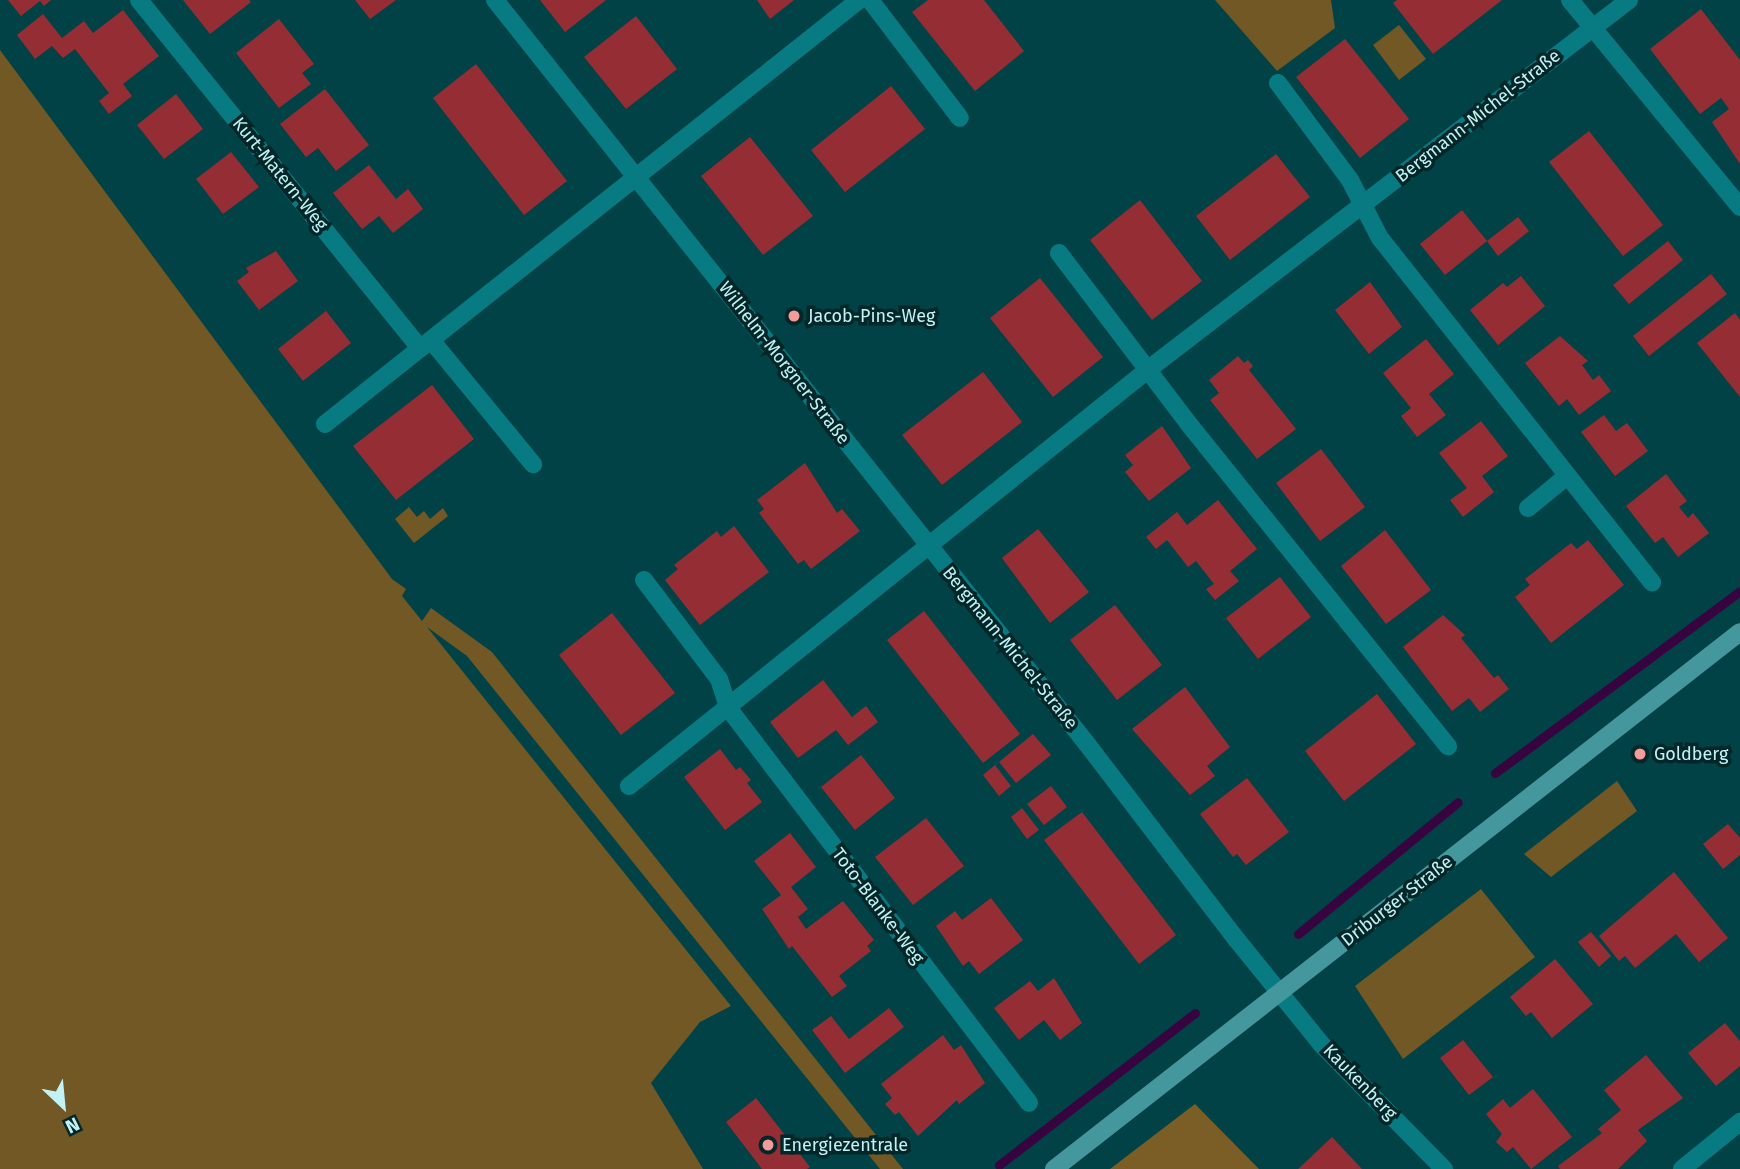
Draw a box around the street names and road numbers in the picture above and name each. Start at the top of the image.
street label: Bergmann-Michel-Straße [1391,45,1565,187]
street label: Kurt-Matern-Weg [228,113,332,235]
street label: Wilhelm-Morgner-Straße [714,277,854,449]
street label: Bergmann-Michel-Straße [938,562,1082,734]
street label: Toto-Blanke-Weg [827,844,929,968]
street label: Driburger Straße [1337,851,1457,951]
street label: Kaukenberg [1319,1040,1401,1124]

